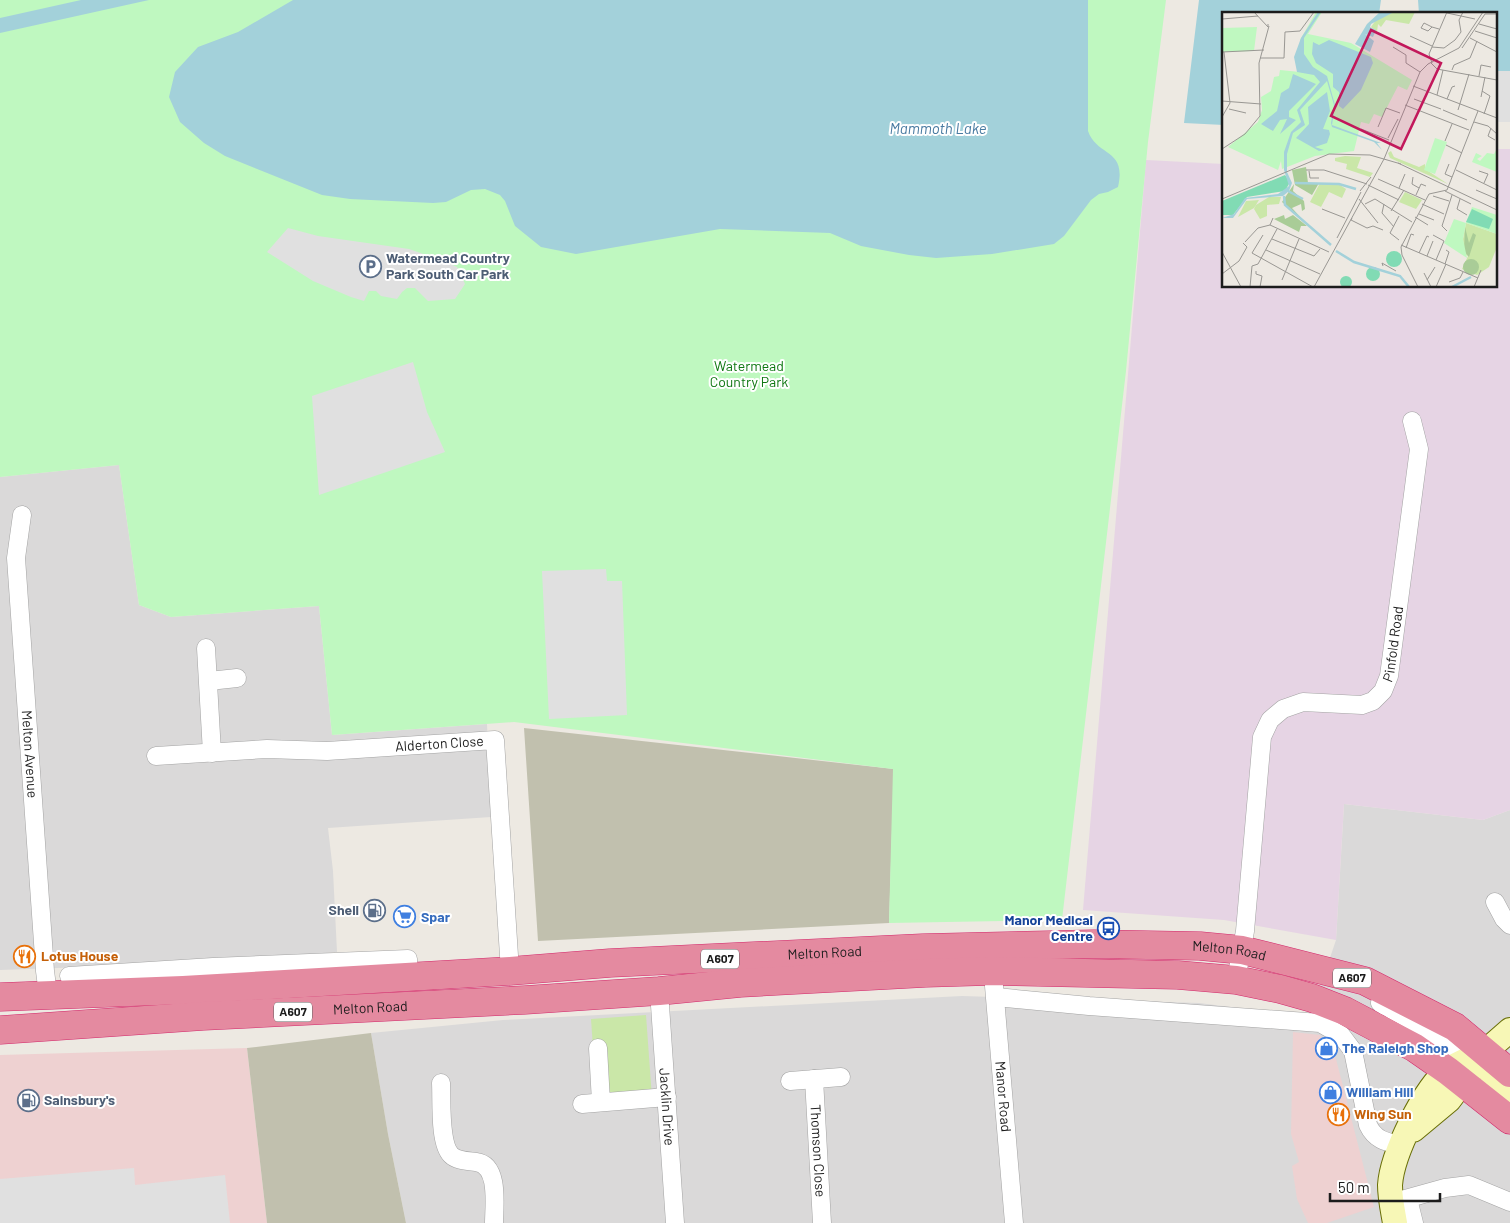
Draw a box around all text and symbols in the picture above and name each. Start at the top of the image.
inset map [1222,12,1498,288]
water label: Mammoth Lake [889,119,987,137]
place label: Watermead Country Park South Car Park [386,249,510,282]
parking icon: Watermead Country Park South Car Park [358,254,382,278]
park label: Watermead Country Park [710,357,788,390]
street label: Pinfold Road [1379,605,1406,684]
street label: Melton Avenue [19,710,42,799]
street label: Alderton Close [395,732,484,755]
fuel station icon: Shell [363,898,387,922]
place label: Shell [329,901,359,918]
supermarket icon: Spar [393,905,417,929]
place label: Spar [421,908,451,925]
place label: Manor Medical Centre [1005,911,1093,944]
bus stop icon: Manor Medical Centre [1097,916,1121,940]
street label: Melton Road [1192,937,1268,964]
street label: Melton Road [787,942,862,962]
restaurant icon: Lotus House [13,944,37,968]
place label: Lotus House [41,947,119,964]
road number: A607 [701,950,739,969]
road number: A607 [1333,968,1371,988]
street label: Melton Road [333,997,408,1018]
road number: A607 [274,1002,312,1022]
shop icon: The Raleigh Shop [1314,1036,1338,1060]
place label: The Raleigh Shop [1342,1039,1449,1056]
street label: Manor Road [992,1060,1015,1133]
street label: Jacklin Drive [656,1067,679,1146]
shop icon: William Hill [1318,1080,1342,1104]
place label: William Hill [1346,1083,1413,1100]
fuel station icon: Sainsbury's [16,1088,40,1112]
place label: Sainsbury's [44,1091,115,1108]
restaurant icon: Wing Sun [1326,1102,1350,1126]
street label: Thomson Close [807,1104,830,1198]
place label: Wing Sun [1354,1105,1412,1122]
scale bar [1330,1170,1440,1202]
text: 50 m [1338,1178,1370,1196]

